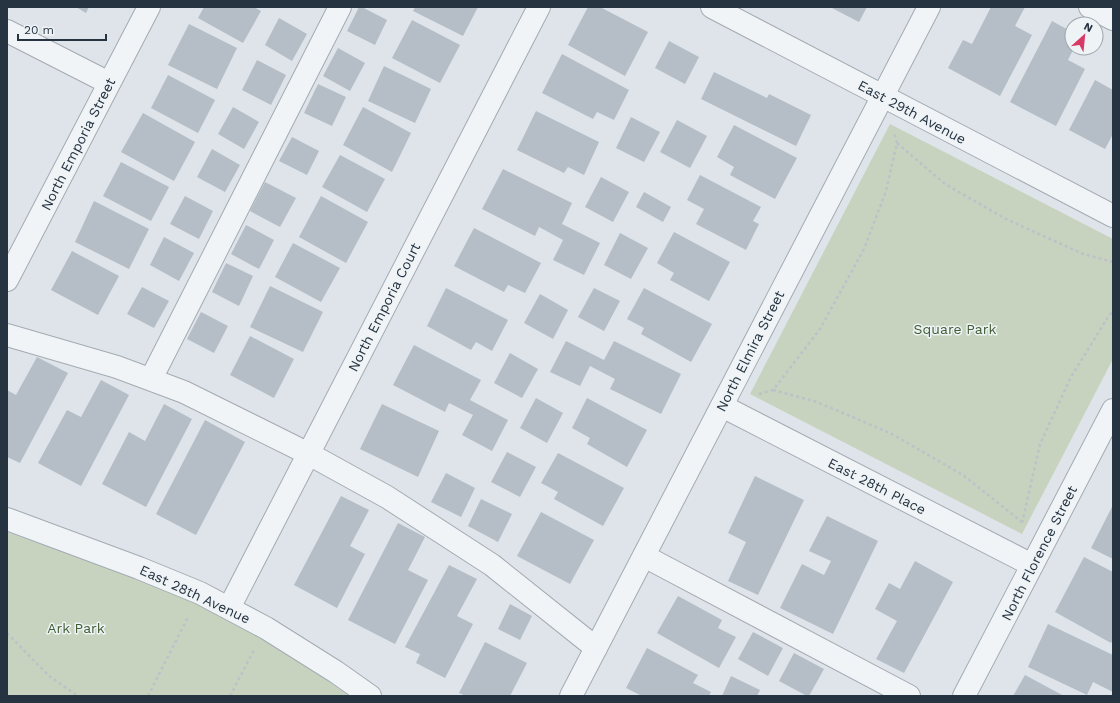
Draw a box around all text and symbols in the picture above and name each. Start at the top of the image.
scale bar [18,16,106,42]
north arrow [1064,16,1104,56]
text: N [1082,20,1095,35]
text: 20 m [24,23,54,37]
street label: North Emporia Street [38,75,118,213]
street label: East 29th Avenue [855,77,969,147]
street label: North Emporia Court [345,240,423,374]
street label: North Elmira Street [713,288,787,414]
park label: Square Park [914,321,996,337]
street label: East 28th Place [825,454,929,518]
street label: North Florence Street [998,483,1080,623]
street label: East 28th Avenue [137,561,253,627]
park label: Ark Park [47,620,105,636]

